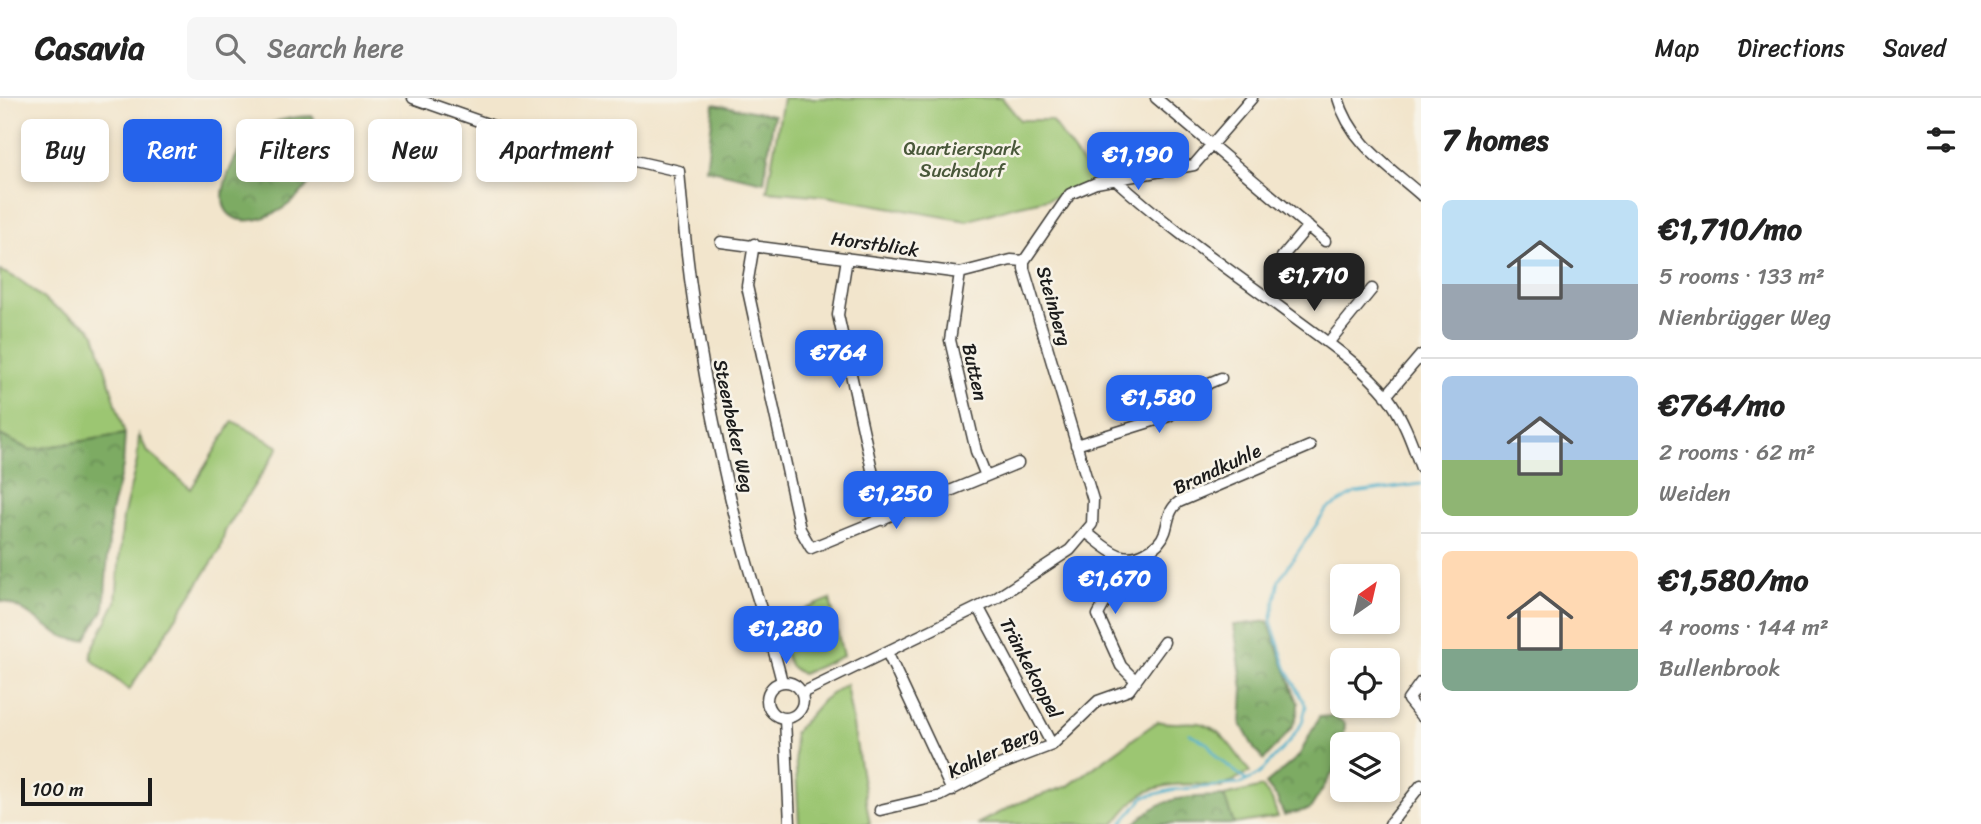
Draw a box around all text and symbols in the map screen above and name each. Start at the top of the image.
search box [187,17,677,80]
text: Casavia [35,19,145,77]
text: Search here [267,25,404,71]
text: Map [1655,27,1699,69]
text: Directions [1737,27,1845,69]
text: Saved [1883,27,1946,69]
icon: search [211,29,249,67]
text: 7 homes [1442,113,1549,167]
chip: Buy [21,119,109,182]
chip: Rent [123,119,222,182]
chip: Filters [236,119,354,182]
chip: New [368,119,462,182]
chip: Apartment [476,119,637,182]
icon: filters [1922,121,1960,159]
park label: Quartierspark Suchsdorf [903,132,1021,187]
pin: €1,190 [1081,132,1195,192]
text: €1,190 [1103,134,1173,175]
text: €1,710/mo [1659,202,1802,256]
street label: Horstblick [829,222,922,267]
icon: home [1498,228,1582,312]
pin: €1,710 [1257,254,1371,313]
text: €1,710 [1280,255,1348,296]
text: 5 rooms · 133 m² [1659,256,1825,297]
street label: Steinberg [1027,262,1081,350]
text: Nienbrügger Weg [1659,297,1831,338]
pin: €764 [798,330,880,390]
text: €764 [811,332,867,373]
street label: Butten [952,340,998,404]
street label: Steenbeker Weg [704,356,764,496]
pin: €1,580 [1102,376,1216,435]
text: €1,580 [1122,377,1196,418]
text: €764/mo [1659,378,1785,432]
icon: home [1498,404,1582,488]
text: 2 rooms · 62 m² [1659,432,1815,473]
street label: Brandkuhle [1167,434,1267,504]
pin: €1,250 [839,472,953,531]
text: €1,250 [859,473,933,514]
text: Weiden [1659,473,1731,514]
text: €1,580/mo [1659,553,1808,607]
pin: €1,670 [1058,556,1172,616]
text: €1,670 [1079,558,1151,599]
north arrow [1330,564,1400,634]
map controls [1330,564,1400,802]
icon: home [1498,579,1582,663]
pin: €1,280 [729,606,843,666]
text: 4 rooms · 144 m² [1659,607,1829,648]
text: €1,280 [749,608,823,649]
street label: Tränkekoppel [990,611,1072,725]
button: locate [1330,648,1400,718]
text: Bullenbrook [1659,648,1781,689]
street label: Kahler Berg [942,716,1045,788]
button: layers [1330,732,1400,802]
text: 100 m [32,773,84,806]
scale bar [21,775,152,807]

